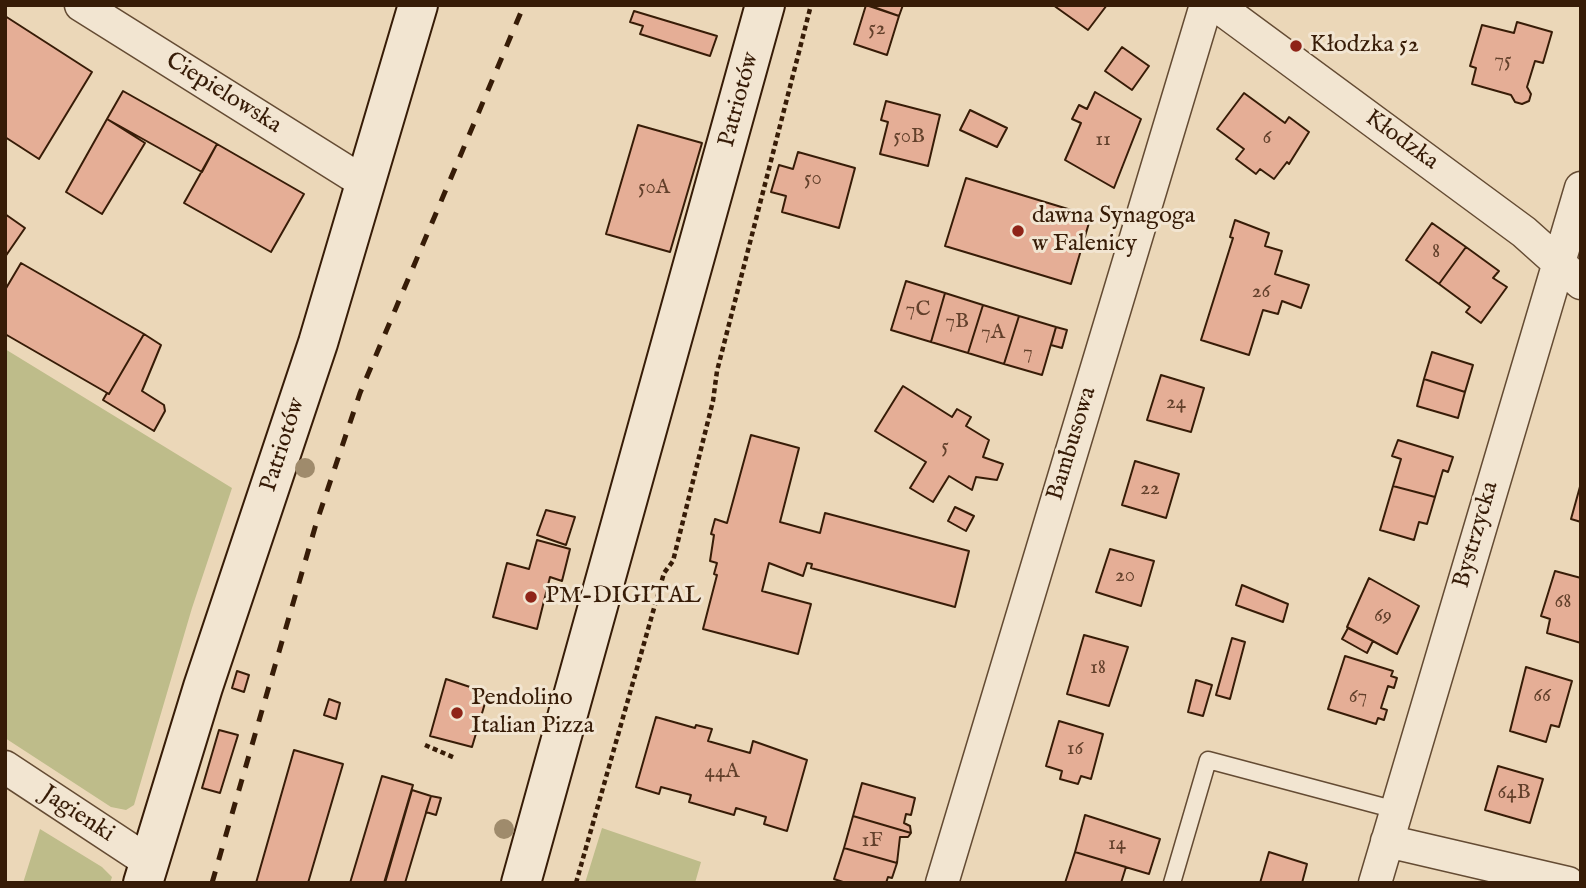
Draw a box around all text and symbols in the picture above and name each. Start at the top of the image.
house number: 52 [868,17,886,43]
place label: Kłodzka 52 [1310,32,1419,60]
marker: Kłodzka 52 [1288,38,1304,54]
street label: Ciepielowska [160,47,286,141]
street label: Patriotów [714,49,766,151]
house number: 75 [1494,49,1512,75]
street label: Kłodzka [1359,105,1443,177]
house number: 50B [893,125,925,151]
house number: 6 [1263,126,1271,152]
house number: 11 [1095,128,1111,154]
house number: 50 [804,167,822,193]
house number: 50A [638,176,670,202]
place label: dawna Synagoga w Falenicy [1032,203,1195,259]
marker: dawna Synagoga w Falenicy [1010,223,1026,239]
house number: 8 [1432,240,1440,266]
house number: 26 [1252,280,1270,306]
house number: 7C [906,298,930,324]
house number: 7B [945,310,969,336]
house number: 7A [981,321,1005,347]
house number: 7 [1023,341,1033,367]
street label: Bambusowa [1042,384,1104,504]
house number: 24 [1166,391,1186,417]
street label: Patriotów [255,394,313,496]
house number: 5 [941,435,949,461]
house number: 22 [1140,477,1160,503]
street label: Bystrzycka [1448,479,1506,591]
house number: 20 [1115,564,1135,590]
place label: PM-DIGITAL [545,583,701,611]
marker: PM-DIGITAL [523,589,539,605]
house number: 68 [1554,590,1572,616]
house number: 69 [1374,604,1392,630]
house number: 18 [1090,656,1106,682]
house number: 66 [1533,684,1551,710]
place label: Pendolino Italian Pizza [471,685,594,741]
house number: 67 [1349,685,1367,711]
marker: Pendolino Italian Pizza [449,705,465,721]
house number: 16 [1067,737,1083,763]
house number: 44A [705,760,739,786]
street label: Jagienki [35,781,119,849]
house number: 64B [1497,781,1531,807]
house number: 1F [861,829,883,855]
house number: 14 [1108,832,1126,858]

